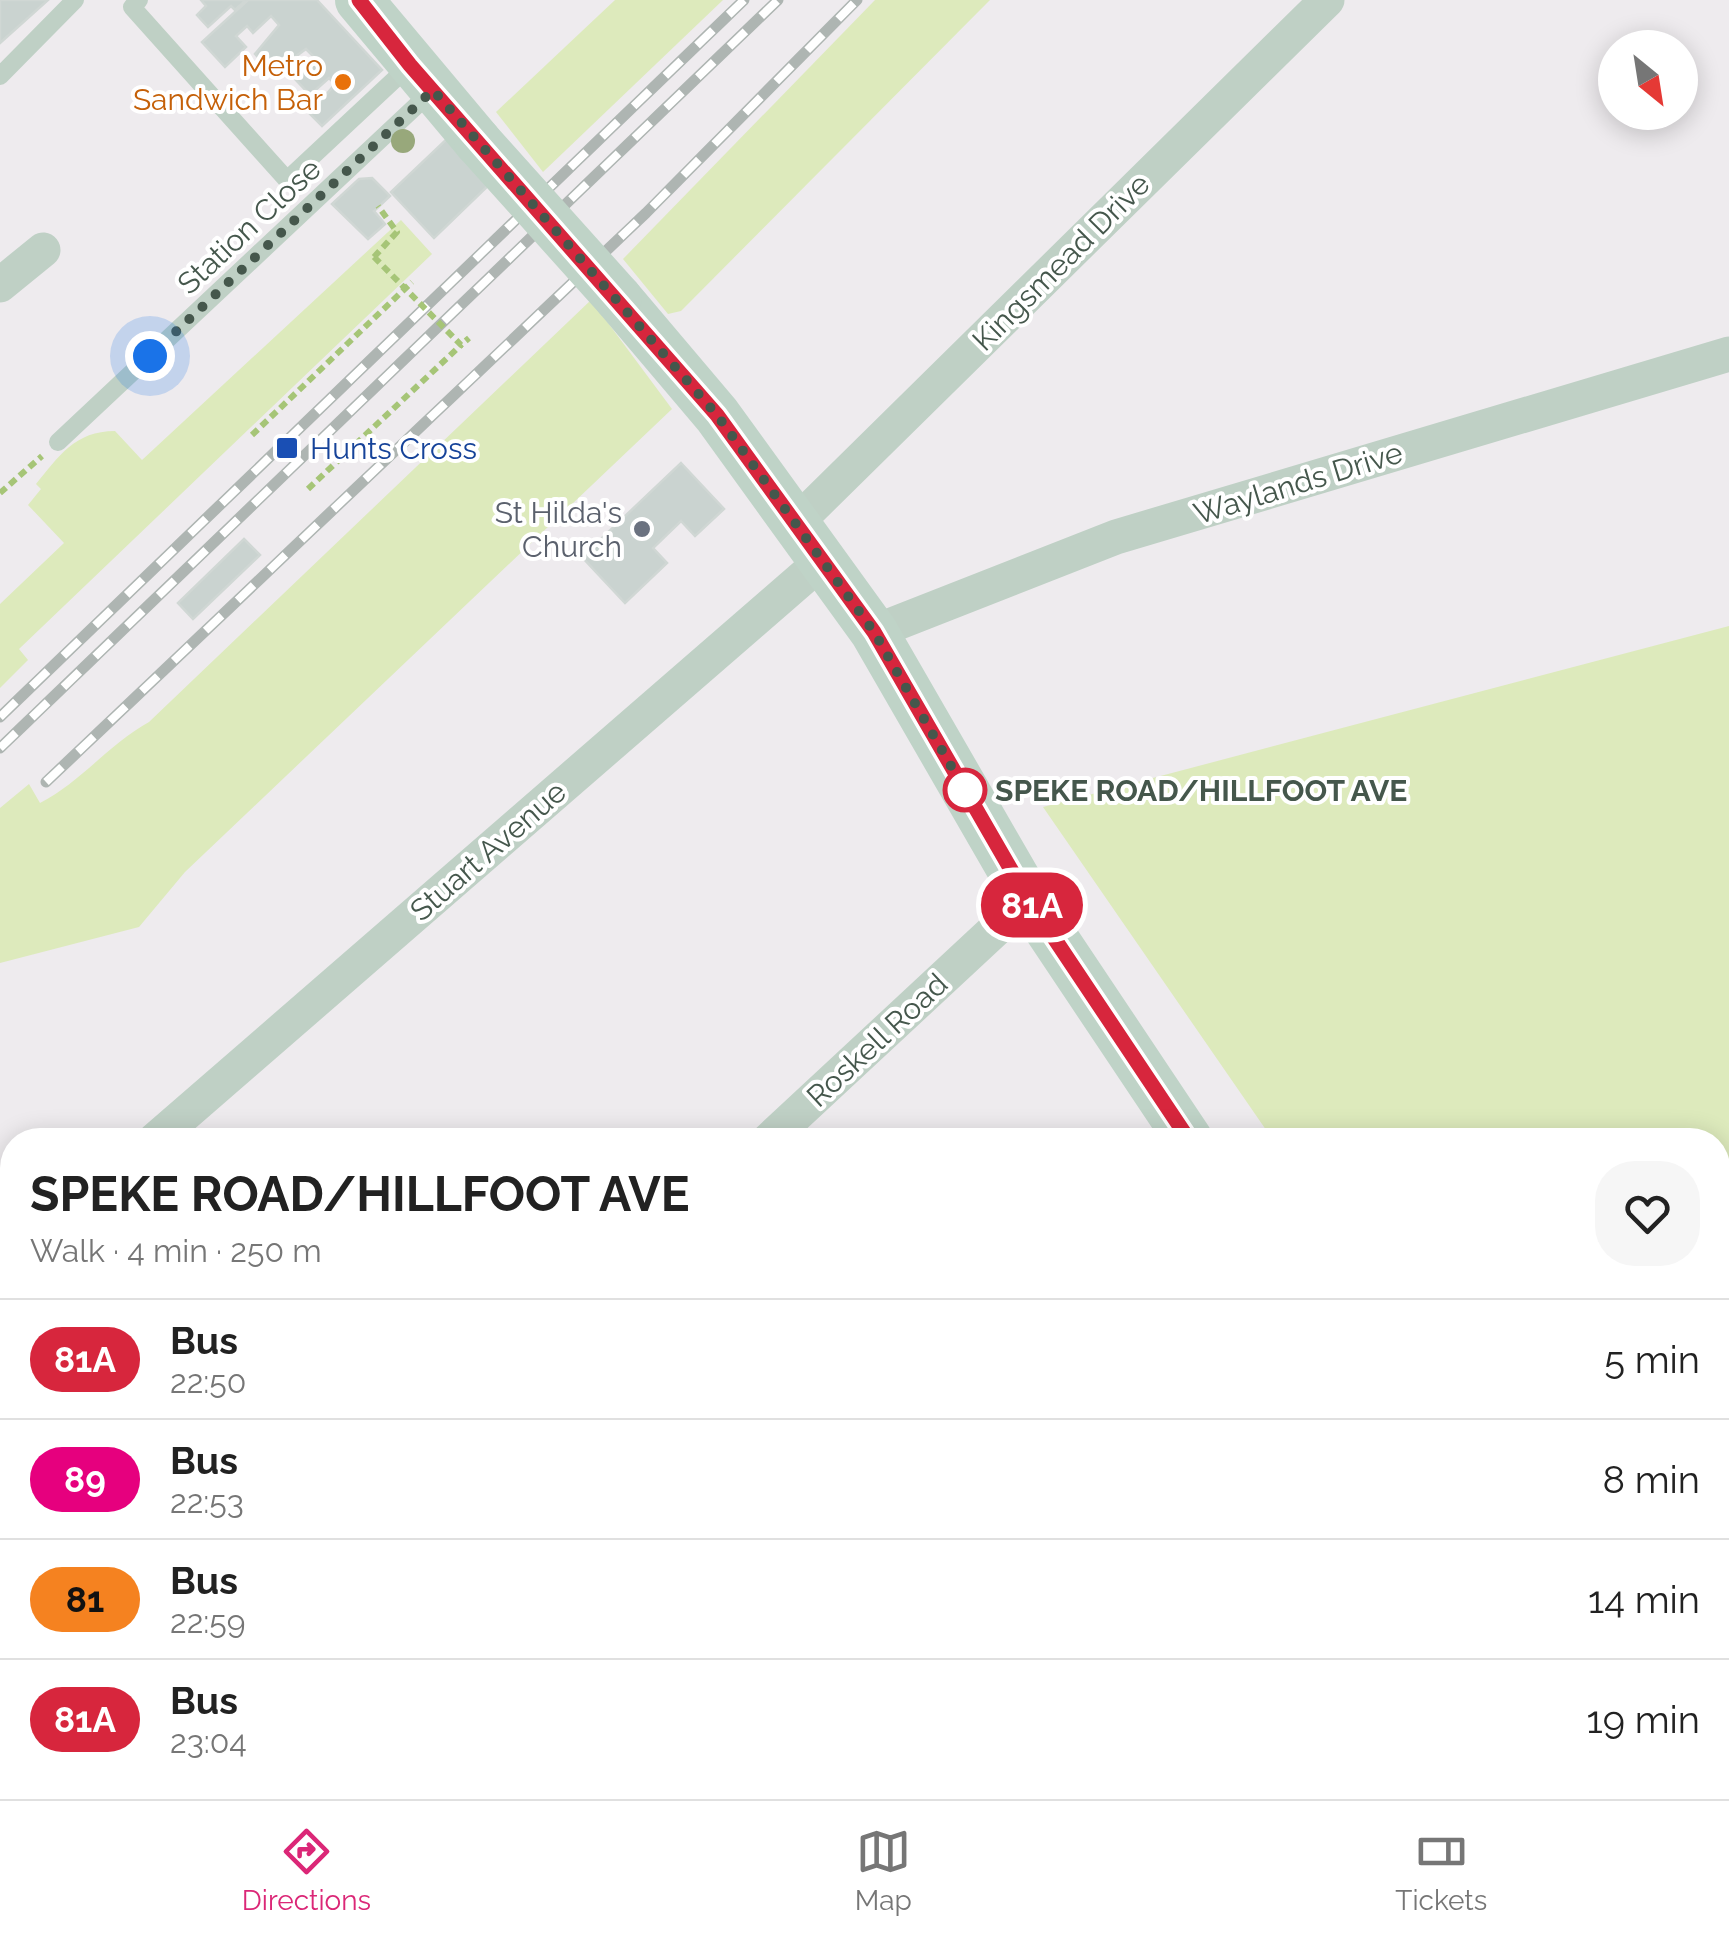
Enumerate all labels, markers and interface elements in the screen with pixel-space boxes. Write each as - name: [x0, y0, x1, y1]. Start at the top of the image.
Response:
- north arrow: [1598, 30, 1698, 130]
- map controls: [1598, 30, 1698, 130]
- place label: Metro Sandwich Bar: [133, 48, 323, 117]
- marker: Metro Sandwich Bar: [332, 71, 354, 93]
- street label: Station Close: [170, 151, 328, 301]
- street label: Kingsmead Drive: [965, 166, 1157, 358]
- your location: [125, 331, 175, 381]
- place label: Hunts Cross: [310, 431, 477, 466]
- marker: Hunts Cross: [274, 435, 300, 461]
- street label: Waylands Drive: [1189, 435, 1407, 531]
- place label: St Hilda's Church: [495, 495, 622, 564]
- marker: St Hilda's Church: [631, 518, 653, 540]
- marker: SPEKE ROAD/HILLFOOT AVE: [944, 769, 986, 811]
- place label: SPEKE ROAD/HILLFOOT AVE: [995, 773, 1407, 808]
- street label: Stuart Avenue: [403, 774, 573, 928]
- line badge: 81A: [974, 872, 1090, 938]
- text: 81A: [1001, 885, 1063, 926]
- street label: Roskell Road: [800, 966, 954, 1114]
- button: heart: [1595, 1161, 1700, 1266]
- text: SPEKE ROAD/HILLFOOT AVE: [30, 1166, 690, 1222]
- text: Walk · 4 min · 250 m: [30, 1232, 322, 1269]
- text: Bus: [170, 1318, 238, 1363]
- text: 5 min: [1604, 1337, 1700, 1382]
- text: 81A: [54, 1339, 116, 1380]
- text: 22:50: [170, 1363, 246, 1400]
- text: Bus: [170, 1438, 238, 1483]
- text: 8 min: [1602, 1457, 1700, 1502]
- text: 89: [64, 1459, 106, 1500]
- text: 22:53: [170, 1483, 244, 1520]
- text: Bus: [170, 1558, 238, 1603]
- text: 14 min: [1588, 1577, 1700, 1622]
- text: 81: [66, 1579, 104, 1620]
- text: 22:59: [170, 1603, 246, 1640]
- text: Bus: [170, 1678, 238, 1723]
- text: 19 min: [1586, 1697, 1700, 1742]
- text: 81A: [54, 1699, 116, 1740]
- text: 23:04: [170, 1723, 247, 1760]
- tab: Directions: [242, 1824, 371, 1917]
- tab: Map: [855, 1824, 912, 1917]
- tab: Tickets: [1395, 1824, 1487, 1917]

